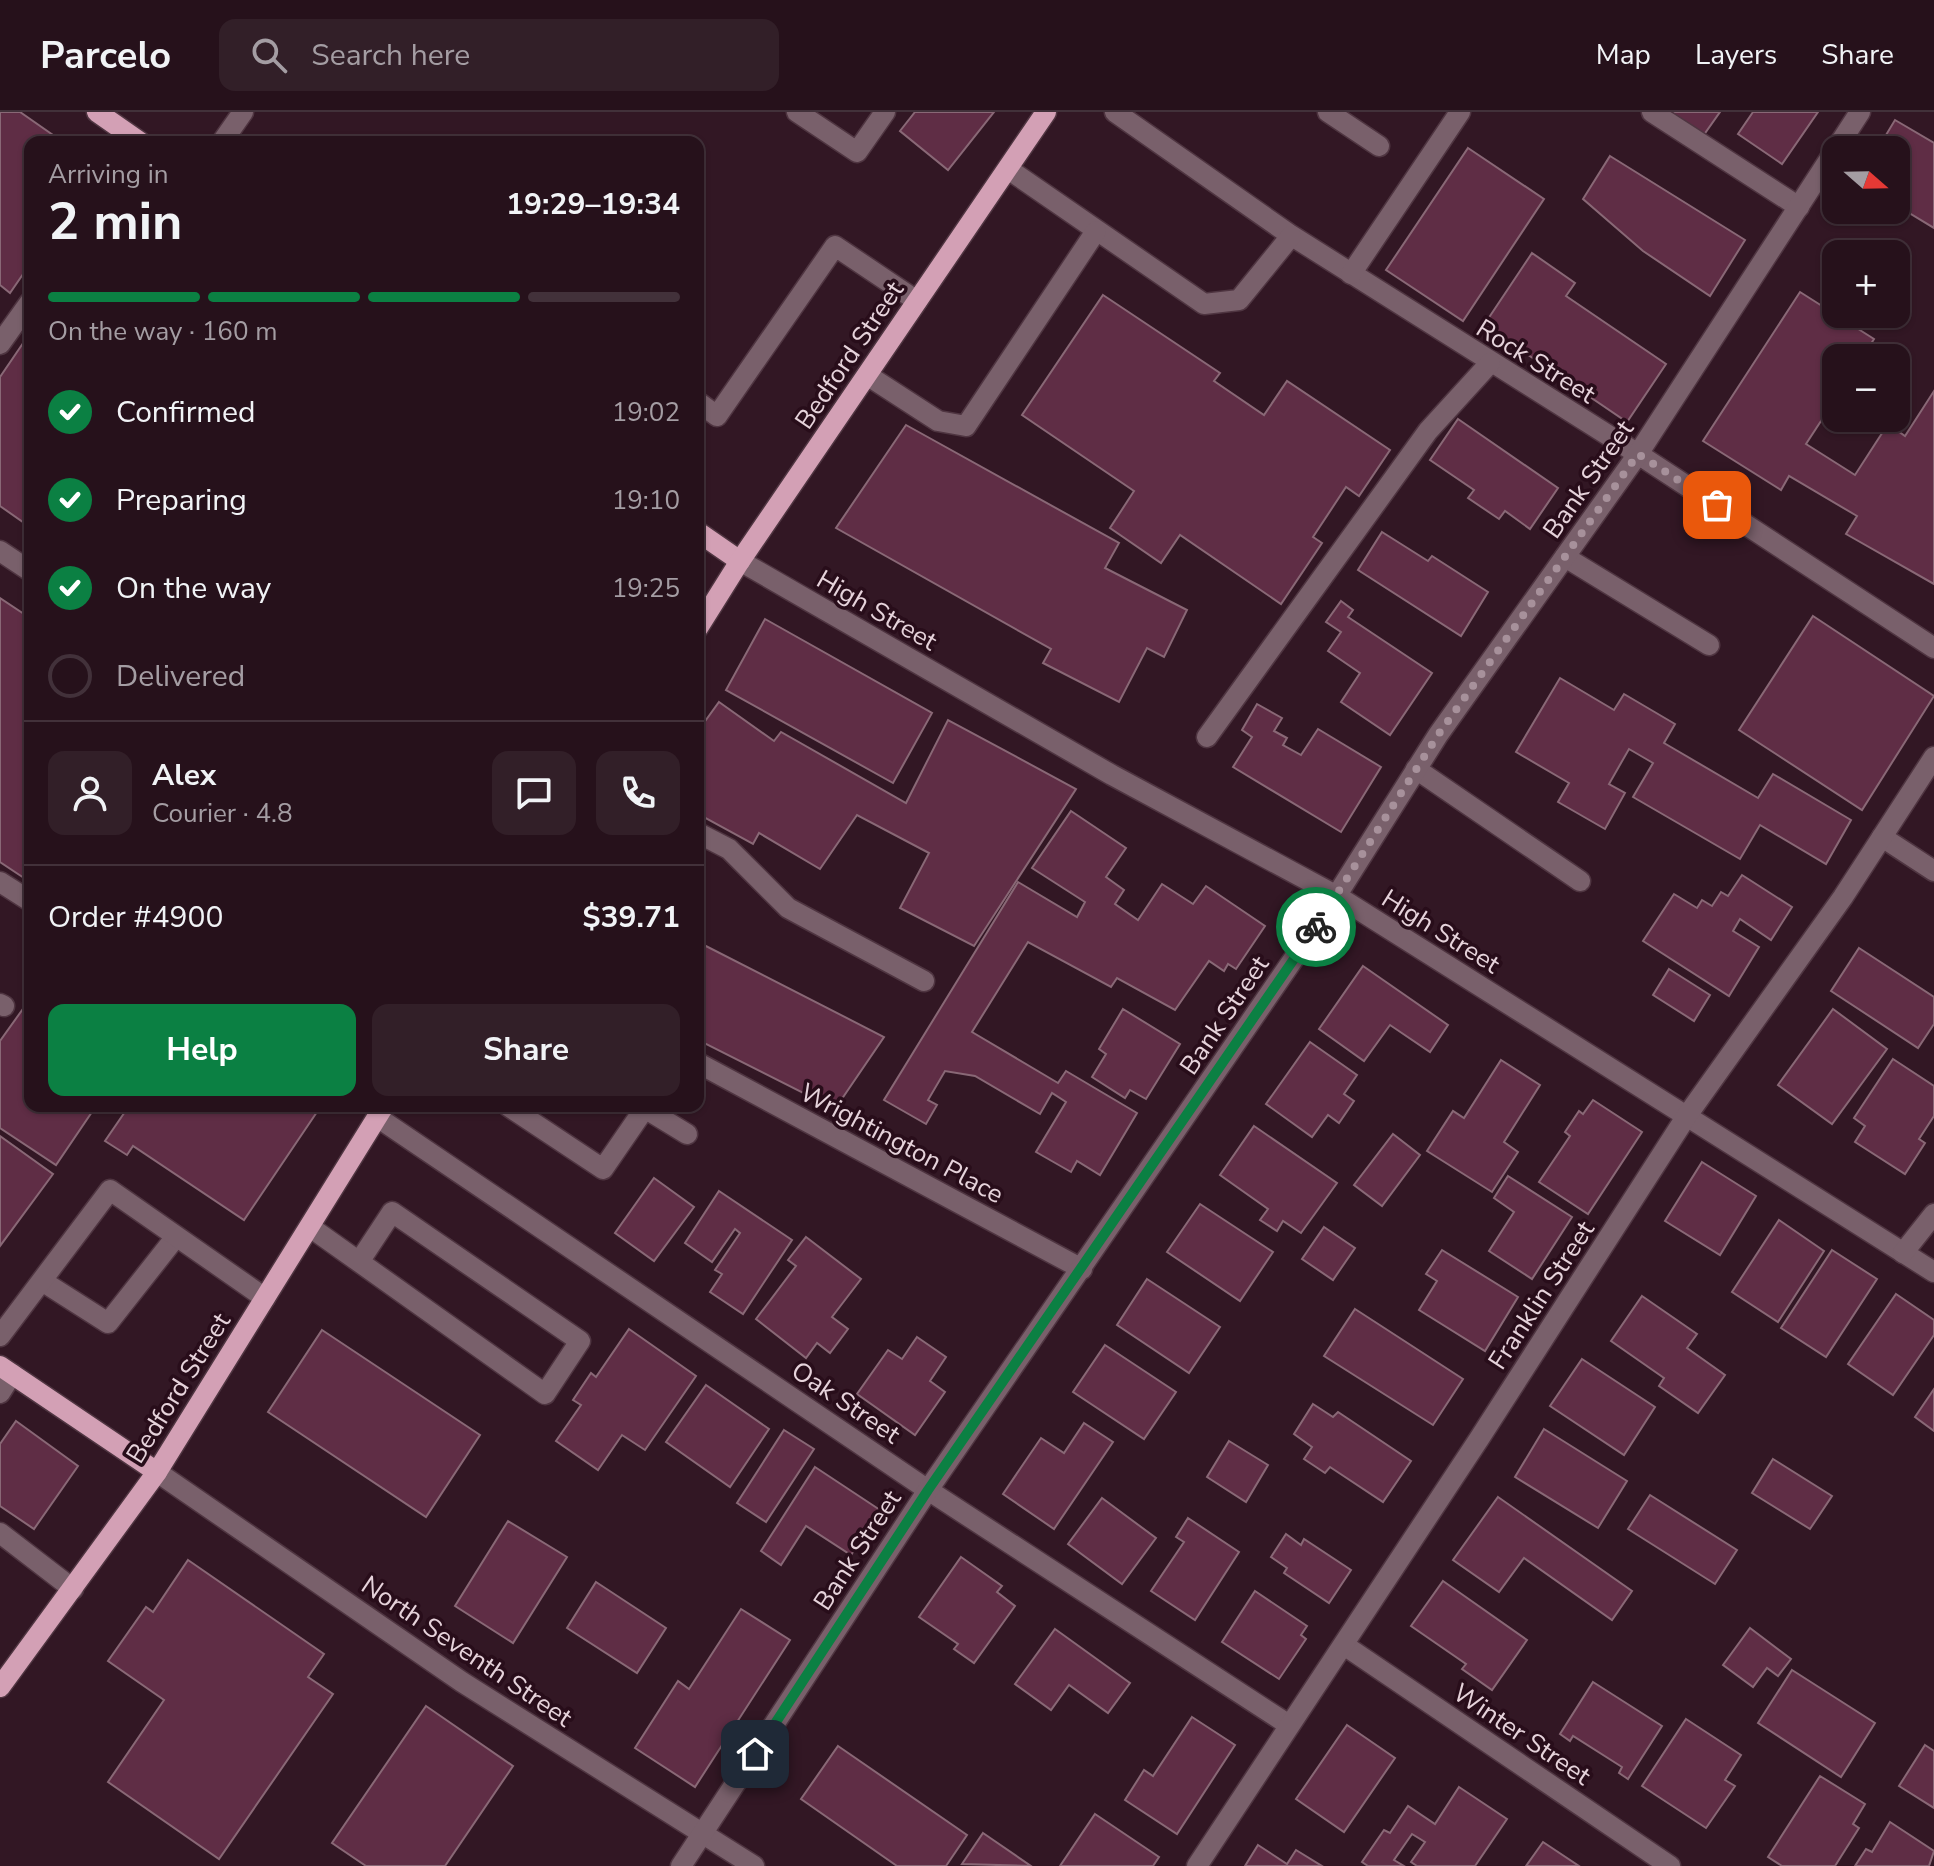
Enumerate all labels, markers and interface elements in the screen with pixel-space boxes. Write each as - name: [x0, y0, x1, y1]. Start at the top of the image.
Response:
- search box: [219, 19, 779, 91]
- text: Parcelo: [40, 30, 171, 81]
- icon: search: [247, 33, 291, 77]
- text: Search here: [311, 35, 470, 76]
- text: Map: [1596, 36, 1651, 74]
- text: Layers: [1695, 36, 1777, 74]
- text: Share: [1821, 36, 1894, 74]
- north arrow: [1822, 136, 1910, 224]
- map controls: [1822, 136, 1910, 432]
- text: Arriving in: [48, 157, 169, 192]
- text: 19:29–19:34: [506, 184, 680, 225]
- text: 2 min: [48, 186, 183, 257]
- button: +: [1822, 240, 1910, 328]
- street label: Bedford Street: [787, 274, 912, 436]
- street label: Rock Street: [1470, 311, 1603, 412]
- text: On the way · 160 m: [48, 314, 277, 349]
- button: −: [1822, 344, 1910, 432]
- icon: check: [48, 390, 92, 434]
- text: Confirmed: [116, 392, 256, 433]
- text: 19:02: [612, 395, 680, 430]
- street label: Bank Street: [1535, 413, 1642, 545]
- pin: [1683, 471, 1751, 539]
- icon: check: [48, 478, 92, 522]
- text: Preparing: [116, 480, 247, 521]
- text: 19:10: [612, 483, 680, 518]
- icon: bag: [1695, 483, 1739, 527]
- street label: High Street: [810, 562, 944, 659]
- icon: check: [48, 566, 92, 610]
- text: On the way: [116, 568, 271, 609]
- text: 19:25: [612, 571, 680, 606]
- text: Delivered: [116, 656, 245, 697]
- button: person: [48, 751, 132, 835]
- button: chat: [492, 751, 576, 835]
- button: phone: [596, 751, 680, 835]
- text: Alex: [152, 755, 216, 796]
- text: Courier · 4.8: [152, 796, 293, 831]
- street label: High Street: [1375, 881, 1507, 982]
- courier: [1276, 887, 1356, 967]
- text: Order #4900: [48, 897, 223, 938]
- text: $39.71: [583, 897, 680, 938]
- icon: bike: [1294, 905, 1338, 949]
- street label: Bank Street: [1172, 948, 1278, 1082]
- button: Help: [48, 1004, 356, 1096]
- button: Share: [372, 1004, 680, 1096]
- street label: Wrightington Place: [794, 1075, 1010, 1212]
- street label: Franklin Street: [1480, 1213, 1603, 1376]
- street label: Bedford Street: [118, 1306, 239, 1470]
- street label: Oak Street: [784, 1353, 908, 1452]
- street label: Bank Street: [806, 1483, 910, 1617]
- street label: North Seventh Street: [354, 1568, 580, 1736]
- street label: Winter Street: [1446, 1675, 1598, 1794]
- pin: [721, 1720, 789, 1788]
- icon: home: [733, 1732, 777, 1776]

